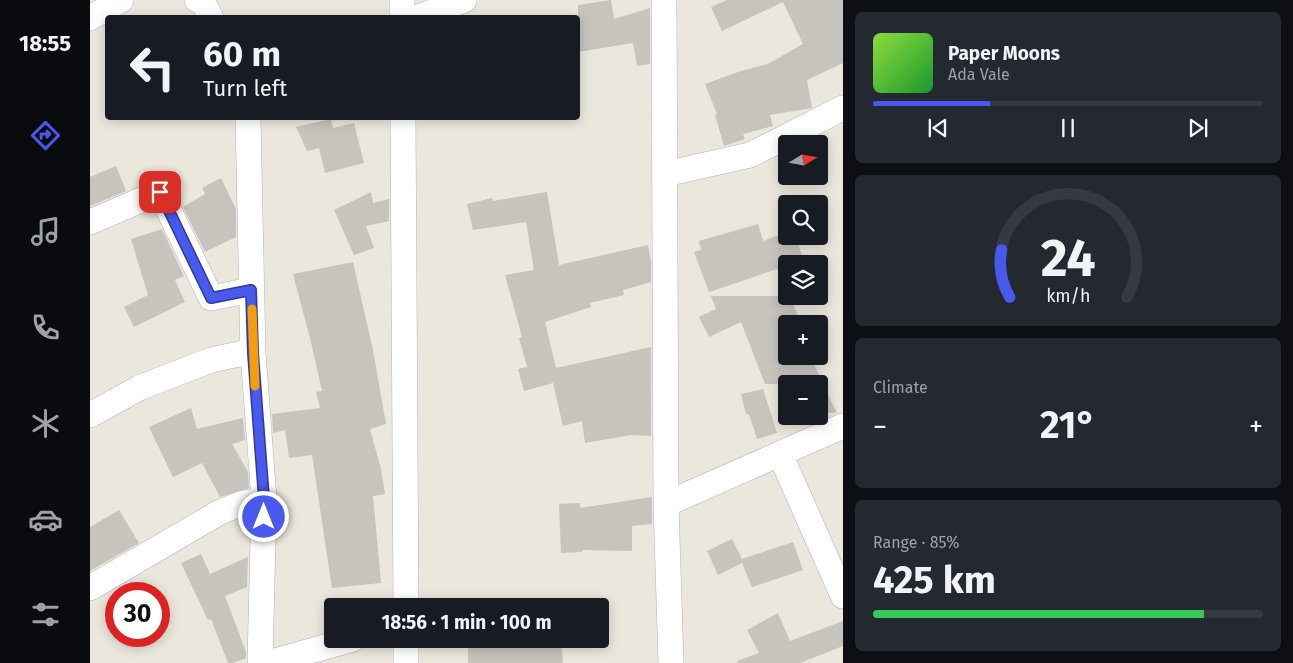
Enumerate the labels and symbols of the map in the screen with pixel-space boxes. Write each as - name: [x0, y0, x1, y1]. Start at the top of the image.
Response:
- north arrow: [778, 135, 828, 185]
- pin: [139, 171, 181, 213]
- position arrow: [237, 490, 289, 542]
- speed limit sign: 30: [105, 582, 170, 647]

